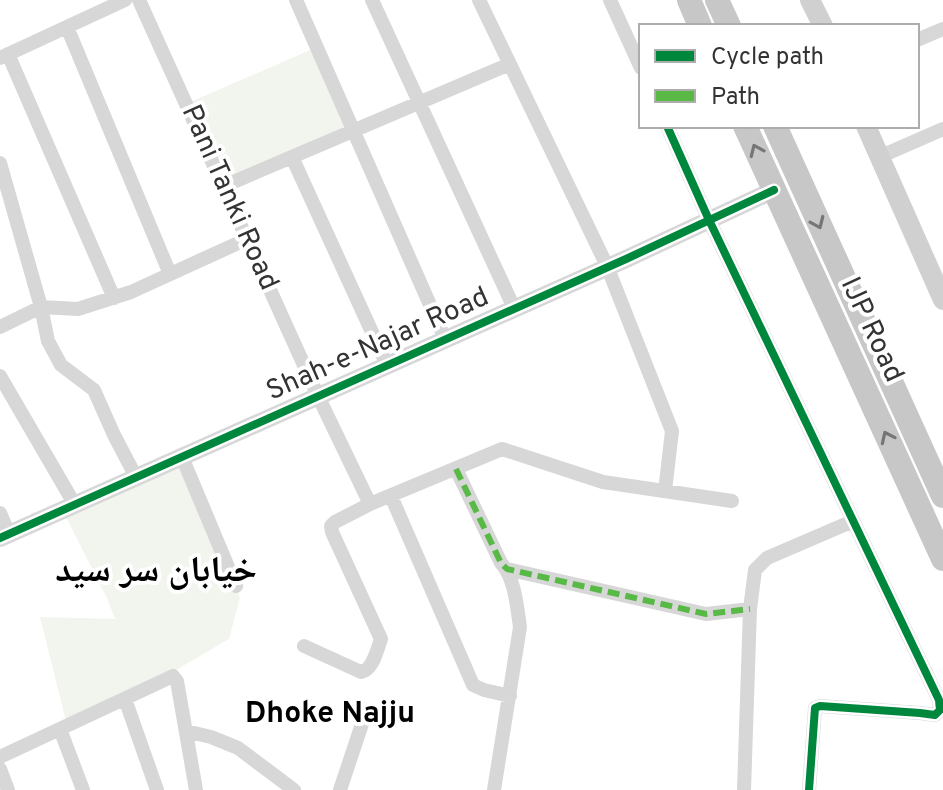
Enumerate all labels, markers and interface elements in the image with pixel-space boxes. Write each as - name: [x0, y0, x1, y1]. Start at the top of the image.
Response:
- legend: [639, 24, 919, 128]
- text: Cycle path: [711, 43, 824, 73]
- text: Path: [711, 83, 760, 113]
- street label: Pani Tanki Road: [172, 100, 286, 296]
- one-way arrow: [750, 144, 766, 158]
- one-way arrow: [809, 214, 825, 229]
- street label: IJP Road: [831, 272, 911, 388]
- street label: Shah-e-Najar Road: [261, 280, 495, 410]
- one-way arrow: [881, 431, 897, 446]
- district label: خیابان سر سید: [55, 549, 257, 595]
- district label: Dhoke Najju: [245, 696, 415, 733]

